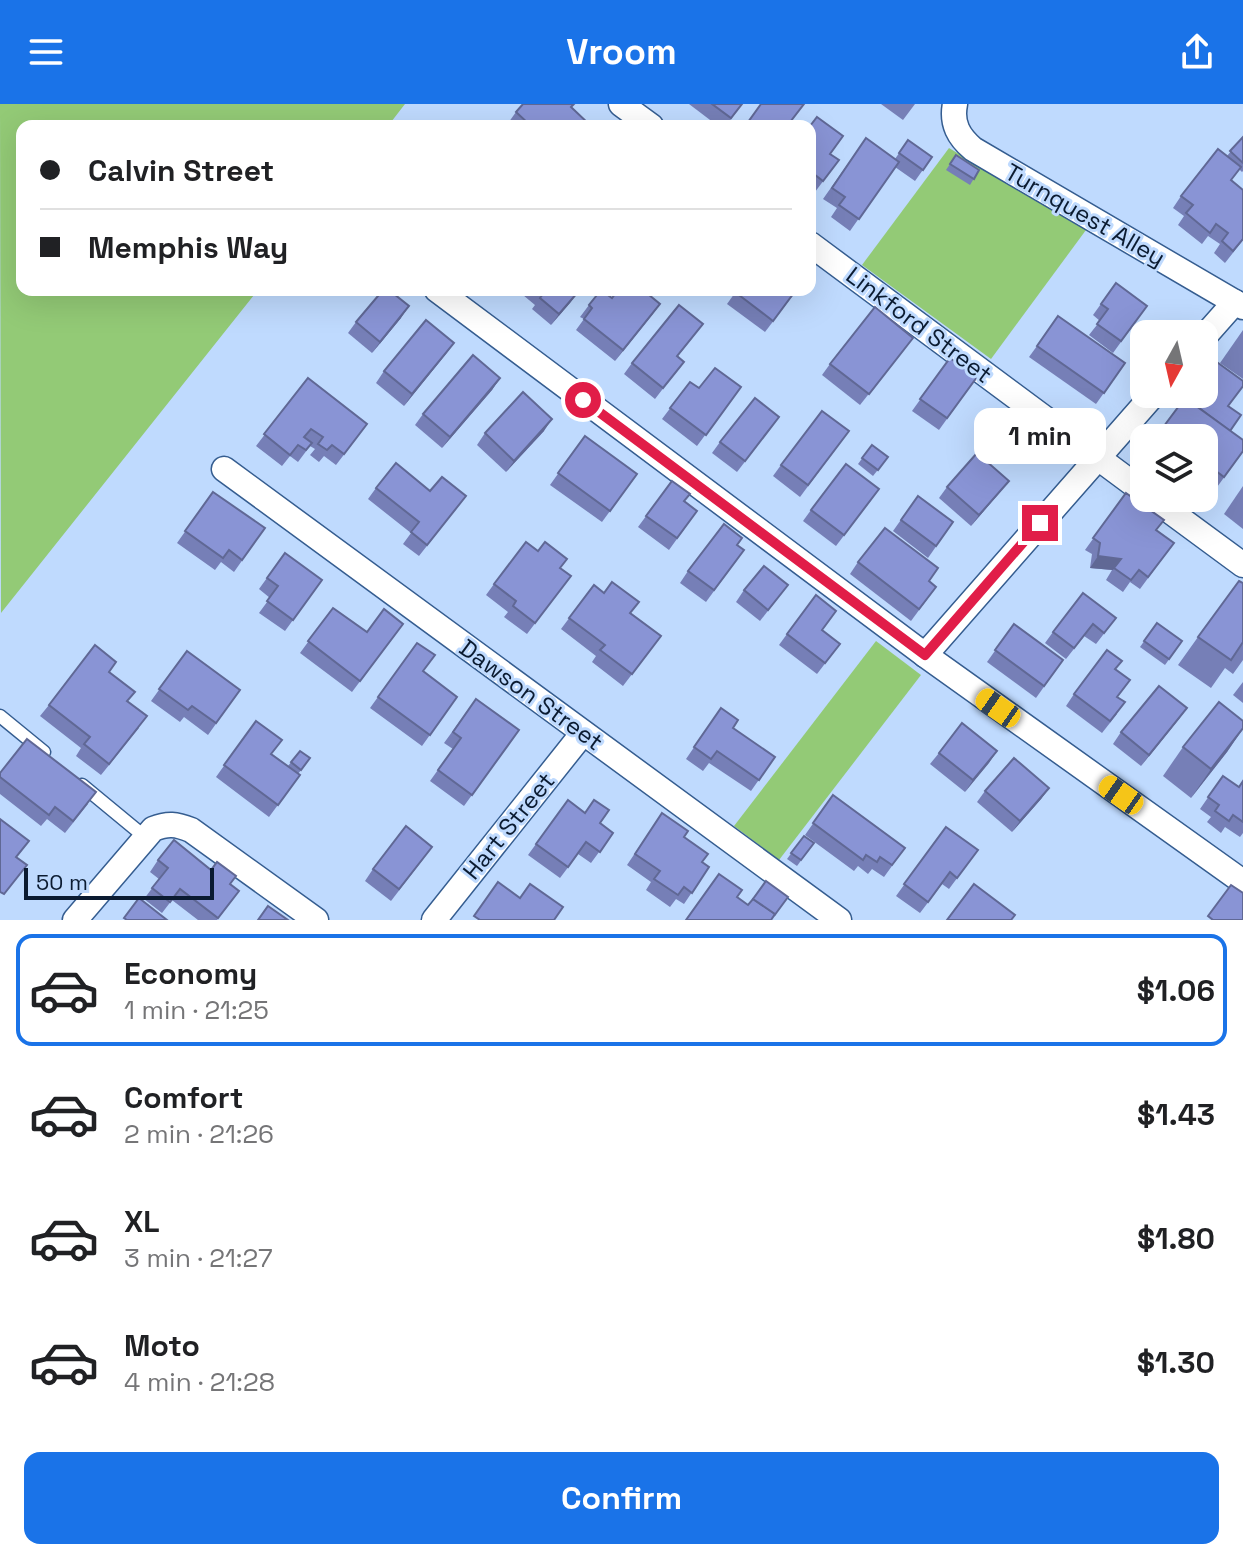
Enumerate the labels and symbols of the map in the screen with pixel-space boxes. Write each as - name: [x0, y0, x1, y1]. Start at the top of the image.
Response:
- street label: Turnquest Alley: [1000, 156, 1171, 273]
- street label: Linkford Street: [840, 260, 999, 390]
- north arrow: [1130, 320, 1218, 408]
- route start: [565, 382, 601, 418]
- callout: 1 min: [974, 407, 1106, 463]
- route end: [1022, 505, 1058, 541]
- street label: Dawson Street: [453, 632, 609, 757]
- car: [971, 684, 1025, 732]
- street label: Hart Street: [456, 766, 561, 886]
- car: [1094, 771, 1148, 819]
- scale bar: [24, 864, 214, 900]

